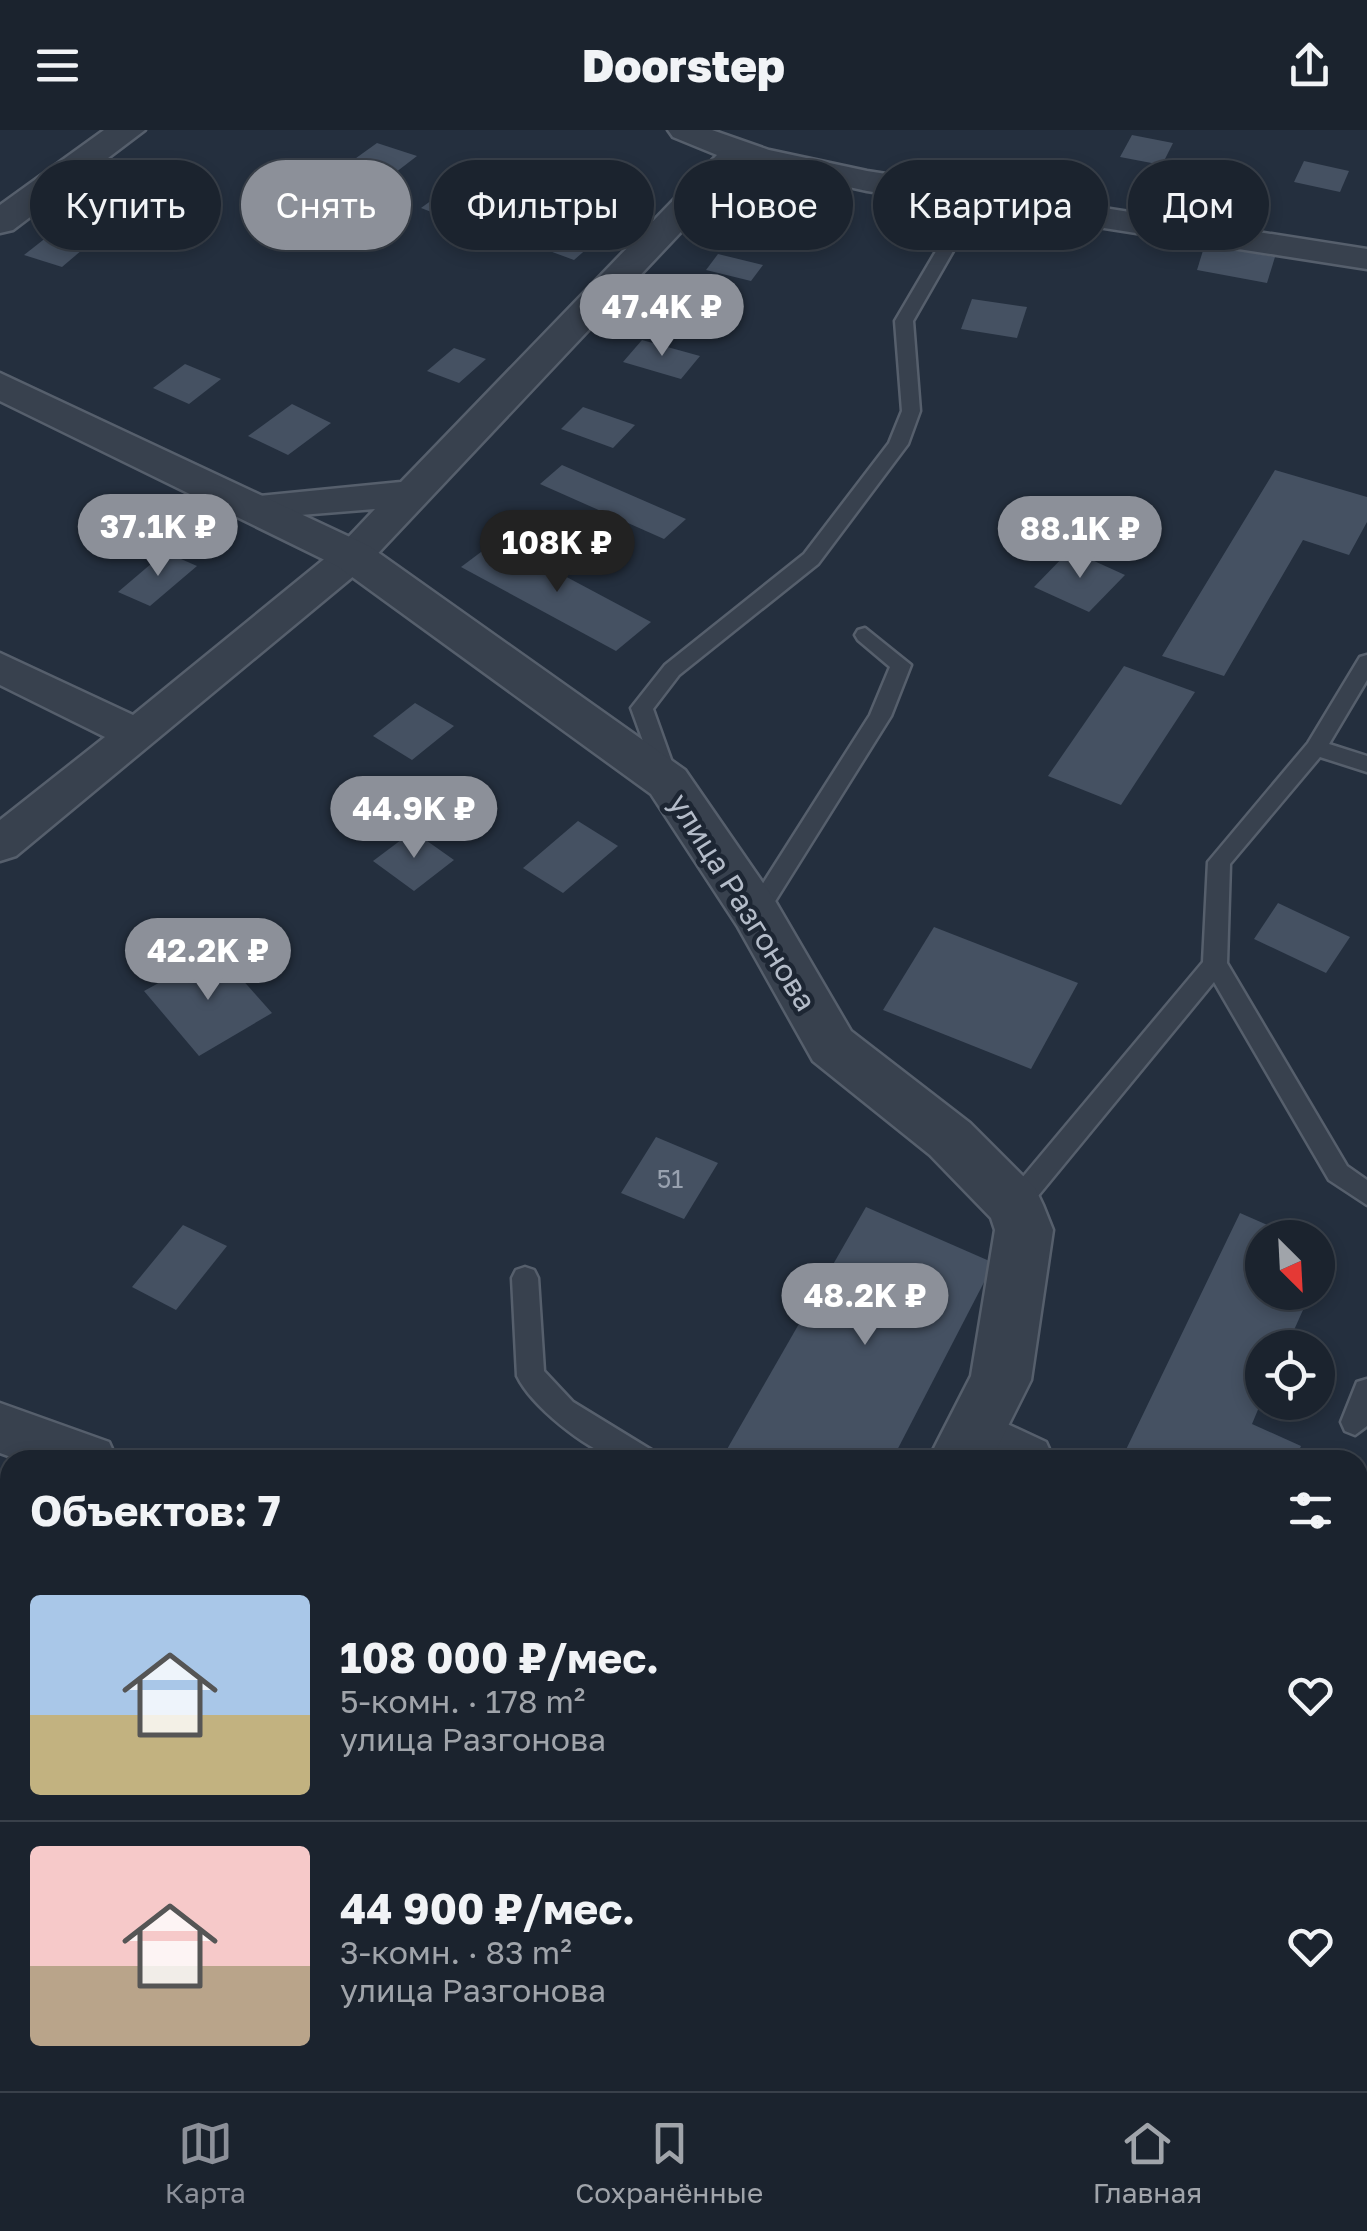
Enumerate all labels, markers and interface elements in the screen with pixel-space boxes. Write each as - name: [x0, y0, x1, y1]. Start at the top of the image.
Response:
- icon: menu: [30, 38, 85, 93]
- text: Doorstep: [582, 38, 785, 92]
- icon: share: [1282, 38, 1337, 93]
- chip: Купить: [30, 160, 221, 250]
- chip: Снять: [241, 160, 411, 250]
- chip: Фильтры: [431, 160, 654, 250]
- chip: Новое: [674, 160, 853, 250]
- chip: Квартира: [873, 160, 1108, 250]
- chip: Дом: [1128, 160, 1269, 250]
- pin: 47.4K ₽: [570, 274, 754, 359]
- text: 47.4K ₽: [602, 287, 722, 325]
- pin: 37.1K ₽: [66, 494, 250, 579]
- pin: 88.1K ₽: [988, 496, 1172, 581]
- text: 37.1K ₽: [100, 507, 216, 545]
- text: 88.1K ₽: [1020, 509, 1140, 547]
- pin: 108K ₽: [476, 510, 638, 595]
- text: 108K ₽: [502, 523, 612, 561]
- pin: 44.9K ₽: [322, 776, 506, 861]
- street label: улица Разгонова: [662, 787, 824, 1017]
- text: 44.9K ₽: [352, 789, 476, 827]
- pin: 42.2K ₽: [116, 918, 300, 1003]
- text: 42.2K ₽: [147, 931, 269, 969]
- house number: 51: [657, 1163, 683, 1194]
- north arrow: [1245, 1220, 1335, 1310]
- map controls: [1245, 1220, 1335, 1420]
- pin: 48.2K ₽: [773, 1263, 957, 1348]
- text: 48.2K ₽: [803, 1276, 927, 1314]
- button: locate: [1245, 1330, 1335, 1420]
- icon: filters: [1283, 1483, 1338, 1538]
- text: Объектов: 7: [30, 1485, 281, 1535]
- text: 108 000 ₽/мес.: [340, 1632, 659, 1682]
- icon: home: [110, 1635, 230, 1755]
- icon: heart: [1283, 1668, 1338, 1723]
- text: 5-комн. · 178 m²: [340, 1682, 585, 1720]
- text: улица Разгонова: [340, 1720, 606, 1758]
- text: 44 900 ₽/мес.: [340, 1883, 635, 1933]
- icon: home: [110, 1886, 230, 2006]
- icon: heart: [1283, 1919, 1338, 1974]
- text: 3-комн. · 83 m²: [340, 1933, 572, 1971]
- text: улица Разгонова: [340, 1971, 606, 2009]
- tab: Карта: [165, 2116, 246, 2209]
- tab: Сохранённые: [575, 2116, 763, 2209]
- tab: Главная: [1093, 2116, 1202, 2209]

